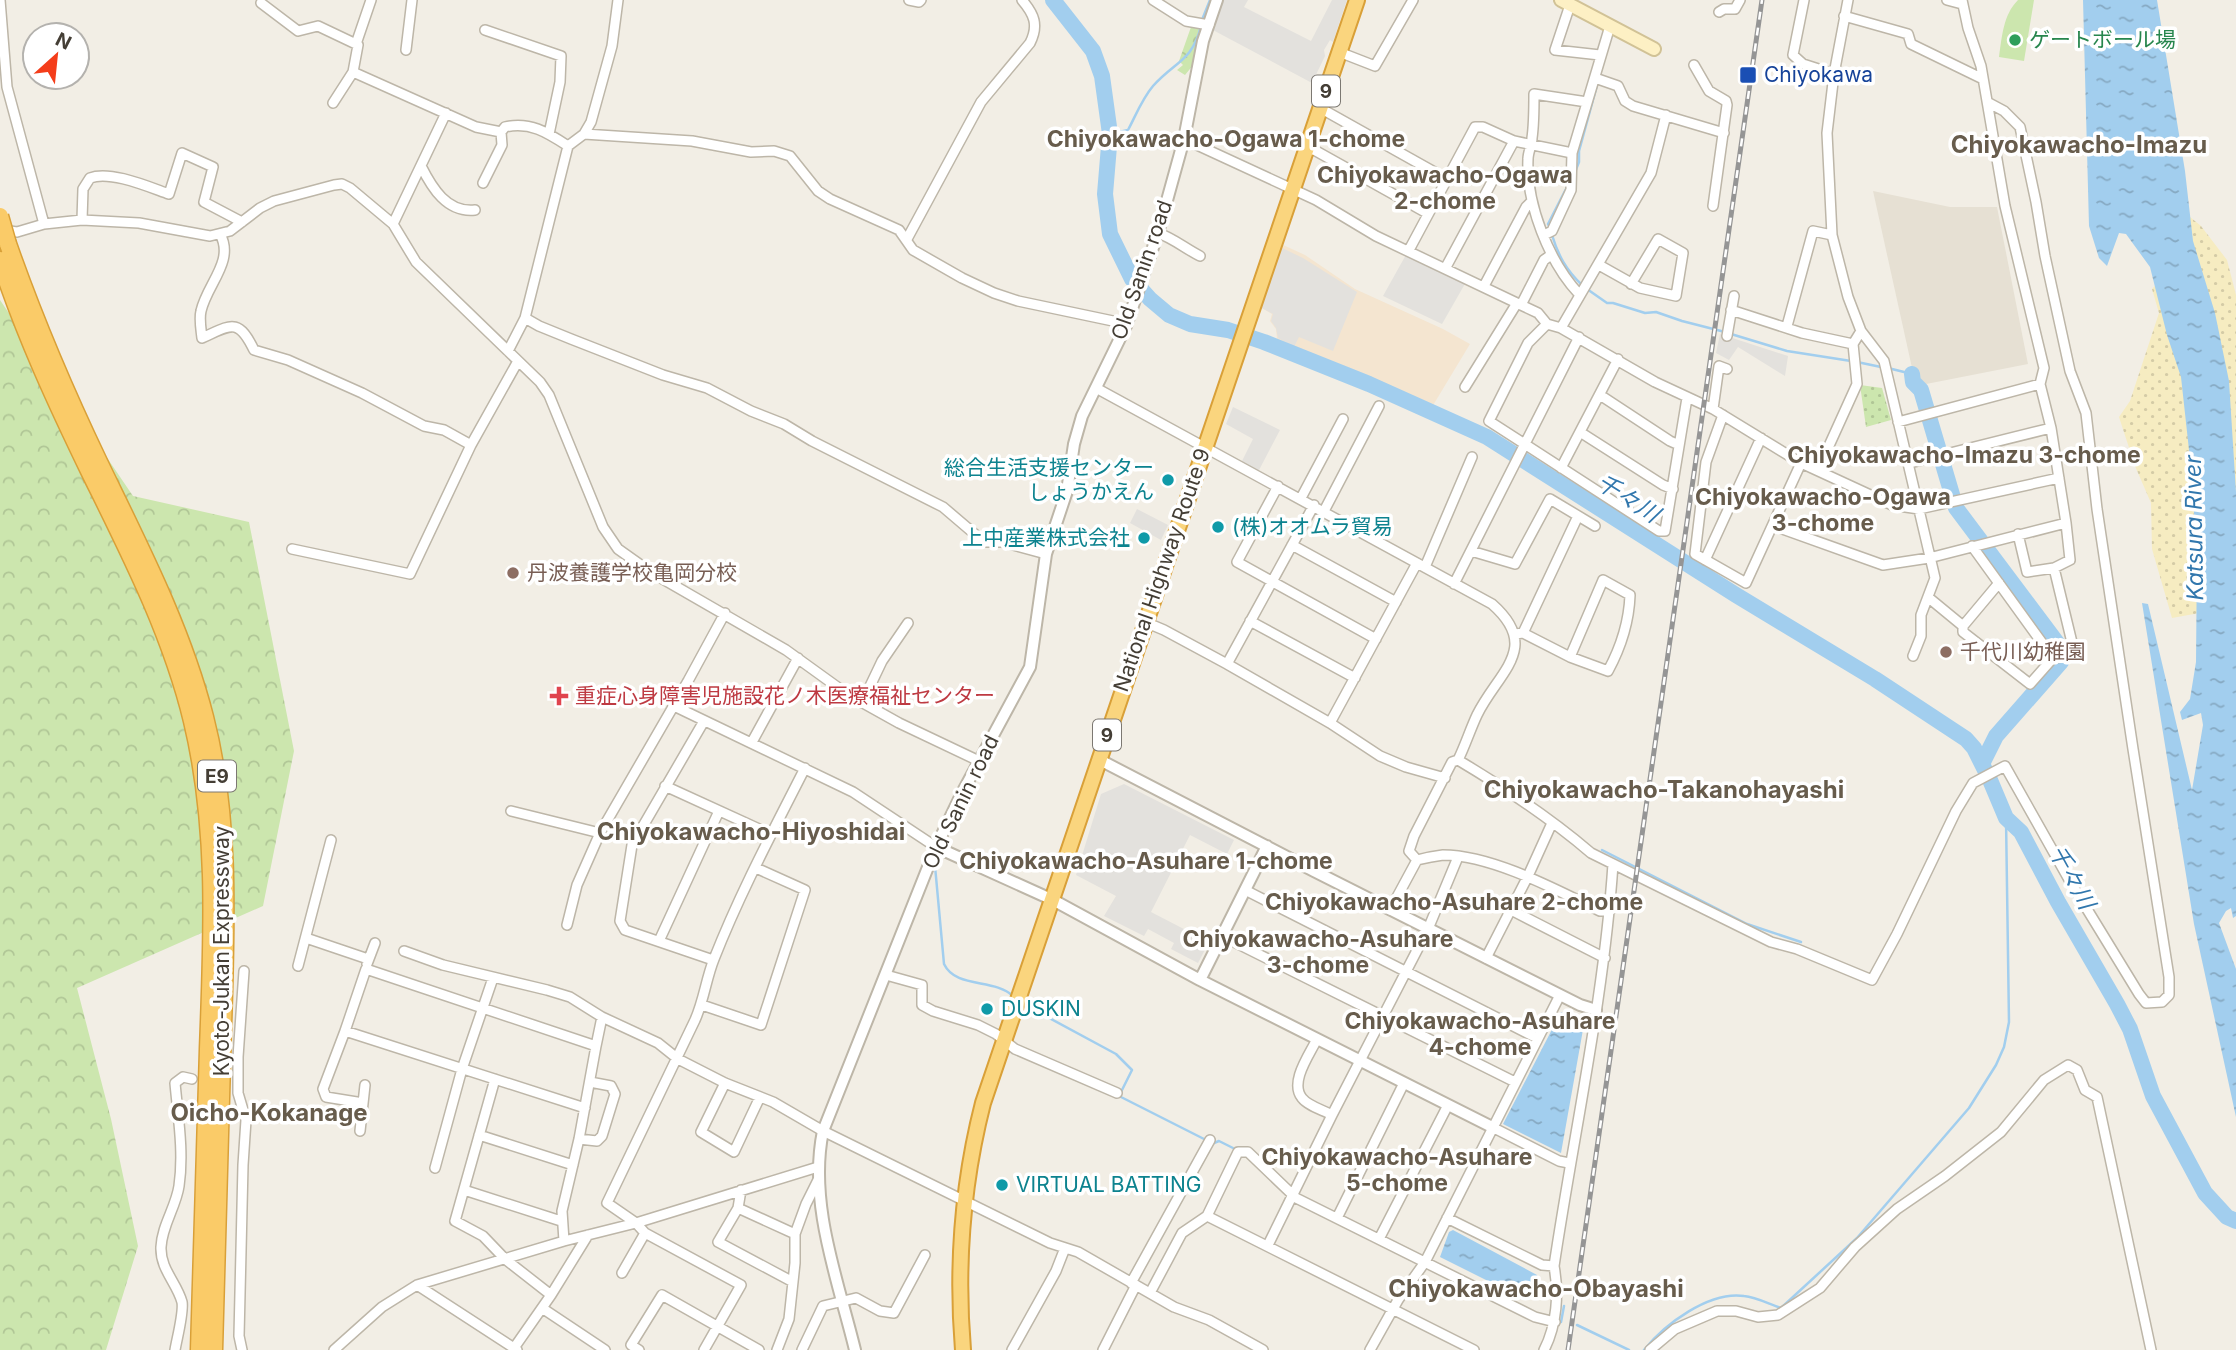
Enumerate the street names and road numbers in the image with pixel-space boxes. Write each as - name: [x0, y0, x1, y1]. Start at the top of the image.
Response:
- road number: 9: [1312, 76, 1340, 106]
- street label: Old Sanin road: [1106, 197, 1177, 343]
- street label: National Highway Route 9: [1108, 445, 1215, 695]
- road number: 9: [1093, 720, 1121, 750]
- street label: Old Sanin road: [917, 731, 1004, 873]
- road number: E9: [198, 761, 236, 792]
- street label: Kyoto-Jukan Expressway: [209, 825, 234, 1076]

